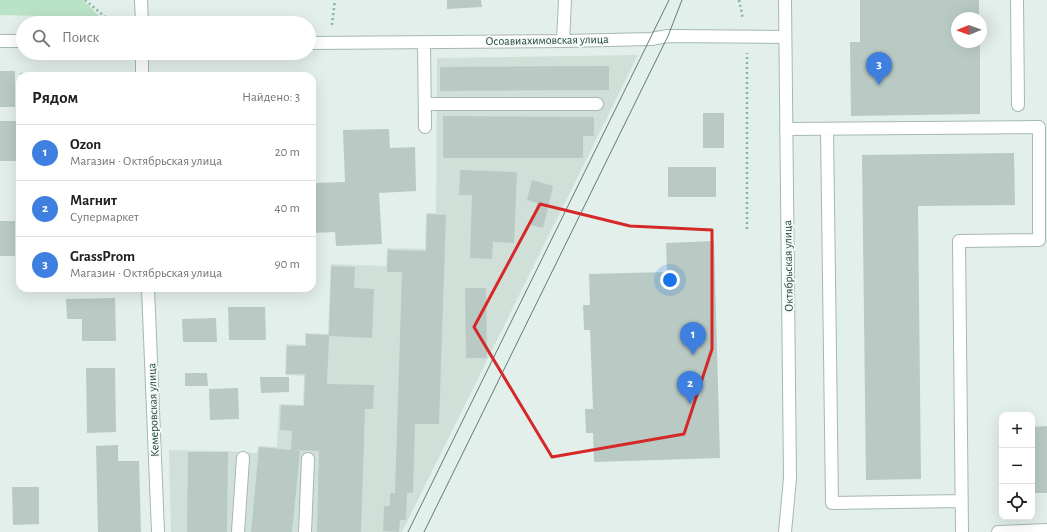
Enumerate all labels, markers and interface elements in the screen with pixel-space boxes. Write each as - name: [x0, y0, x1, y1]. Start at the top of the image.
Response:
- north arrow: [951, 12, 987, 48]
- search box: [16, 16, 316, 60]
- icon: search: [30, 27, 52, 49]
- text: Поиск: [62, 30, 100, 45]
- street label: Осоавиахимовская улица: [485, 33, 609, 48]
- pin: 3: [866, 52, 892, 85]
- text: Рядом: [32, 89, 78, 106]
- text: Найдено: 3: [242, 91, 300, 104]
- text: Ozon: [70, 137, 101, 152]
- text: 1: [43, 146, 47, 159]
- text: 20 m: [275, 146, 300, 159]
- text: Магазин · Октябрьская улица: [70, 155, 222, 168]
- text: Магнит: [70, 193, 117, 208]
- text: 2: [42, 202, 48, 215]
- text: 40 m: [274, 202, 300, 215]
- text: Супермаркет: [70, 211, 139, 224]
- street label: Октябрьская улица: [781, 219, 796, 312]
- text: GrassProm: [70, 249, 135, 264]
- text: 3: [42, 258, 48, 271]
- text: 90 m: [274, 258, 300, 271]
- text: Магазин · Октябрьская улица: [70, 267, 222, 280]
- your location: [660, 270, 680, 290]
- pin: 1: [680, 322, 706, 355]
- street label: Кемеровская улица: [145, 362, 162, 457]
- pin: 2: [677, 371, 703, 404]
- map controls: [999, 412, 1035, 520]
- button: +: [999, 412, 1035, 448]
- button: −: [999, 448, 1035, 484]
- button: locate: [999, 484, 1035, 520]

